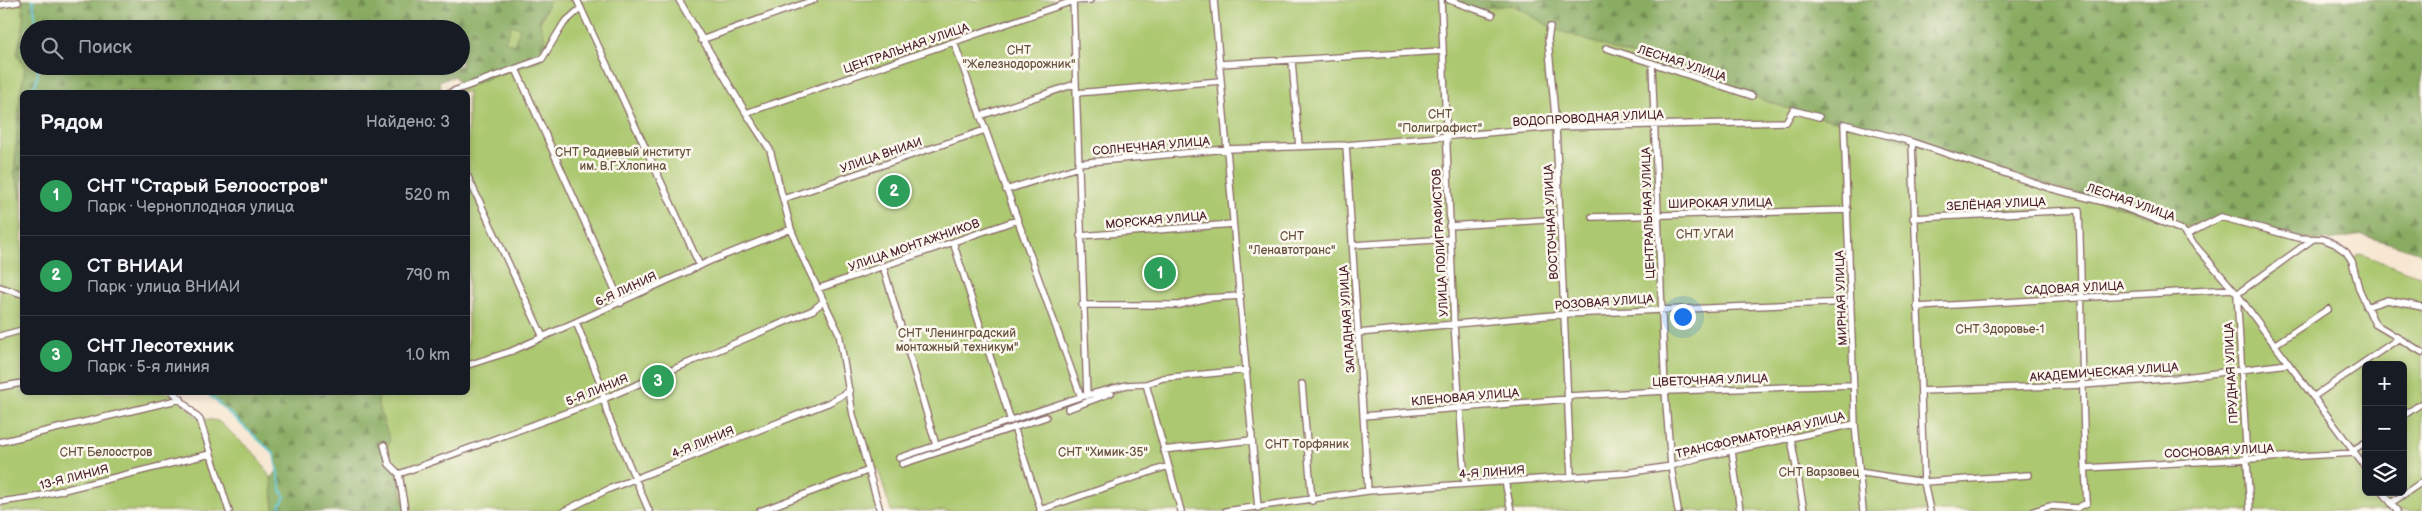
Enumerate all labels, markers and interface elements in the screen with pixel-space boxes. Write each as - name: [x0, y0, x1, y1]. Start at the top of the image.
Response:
- search box: [20, 20, 470, 75]
- street label: ЦЕНТРАЛЬНАЯ УЛИЦА: [841, 20, 972, 77]
- icon: search: [38, 34, 66, 62]
- text: Поиск: [78, 36, 132, 59]
- street label: ЛЕСНАЯ УЛИЦА: [1635, 42, 1729, 85]
- park label: СНТ "Железнодорожник": [963, 43, 1075, 72]
- park label: СНТ "Полиграфист": [1398, 107, 1482, 136]
- street label: ВОДОПРОВОДНАЯ УЛИЦА: [1512, 107, 1665, 130]
- text: Рядом: [40, 110, 103, 135]
- text: Найдено: 3: [366, 113, 450, 132]
- street label: УЛИЦА ВНИАИ: [838, 134, 924, 176]
- street label: СОЛНЕЧНАЯ УЛИЦА: [1092, 134, 1211, 159]
- park label: СНТ Радиевый институт им. В.Г.Хлопина: [555, 145, 691, 174]
- street label: ЦЕНТРАЛЬНАЯ УЛИЦА: [1639, 146, 1658, 279]
- street label: ВОСТОЧНАЯ УЛИЦА: [1541, 163, 1562, 280]
- street label: УЛИЦА ПОЛИГРАФИСТОВ: [1429, 168, 1452, 317]
- pin: 2: [878, 172, 910, 210]
- text: СНТ "Старый Белоостров": [87, 175, 328, 198]
- street label: ЛЕСНАЯ УЛИЦА: [2084, 180, 2178, 225]
- text: 1: [53, 186, 59, 205]
- text: 520 m: [404, 186, 450, 205]
- street label: ЗЕЛЁНАЯ УЛИЦА: [1946, 193, 2047, 215]
- street label: ШИРОКАЯ УЛИЦА: [1668, 195, 1773, 212]
- text: Парк · Черноплодная улица: [87, 198, 294, 217]
- street label: МОРСКАЯ УЛИЦА: [1105, 209, 1208, 232]
- street label: УЛИЦА МОНТАЖНИКОВ: [847, 216, 982, 275]
- park label: СНТ УГАИ: [1676, 227, 1734, 242]
- park label: СНТ "Ленавтотранс": [1249, 229, 1335, 258]
- street label: МИРНАЯ УЛИЦА: [1832, 249, 1851, 346]
- pin: 1: [1144, 254, 1176, 292]
- text: СТ ВНИАИ: [87, 255, 184, 278]
- street label: ЗАПАДНАЯ УЛИЦА: [1336, 264, 1359, 373]
- text: 2: [51, 266, 61, 285]
- text: 790 m: [406, 266, 450, 285]
- street label: 6-Я ЛИНИЯ: [593, 269, 659, 310]
- text: Парк · улица ВНИАИ: [87, 278, 240, 297]
- street label: САДОВАЯ УЛИЦА: [2024, 278, 2125, 299]
- street label: РОЗОВАЯ УЛИЦА: [1554, 292, 1655, 313]
- your location: [1670, 304, 1696, 330]
- street label: ПРУДНАЯ УЛИЦА: [2221, 321, 2242, 424]
- park label: СНТ Здоровье-1: [1956, 322, 2044, 337]
- park label: СНТ "Ленинградский монтажный техникум": [896, 326, 1018, 355]
- text: СНТ Лесотехник: [87, 335, 234, 358]
- text: 3: [51, 346, 61, 365]
- text: 1.0 km: [406, 346, 450, 365]
- text: Парк · 5-я линия: [87, 358, 210, 377]
- street label: АКАДЕМИЧЕСКАЯ УЛИЦА: [2028, 360, 2180, 385]
- map controls: [2362, 361, 2407, 496]
- button: +: [2362, 361, 2407, 406]
- pin: 3: [642, 362, 674, 400]
- street label: 5-Я ЛИНИЯ: [564, 371, 630, 410]
- street label: ЦВЕТОЧНАЯ УЛИЦА: [1652, 371, 1769, 390]
- street label: КЛЕНОВАЯ УЛИЦА: [1411, 385, 1520, 410]
- button: −: [2362, 406, 2407, 451]
- street label: ТРАНСФОРМАТОРНАЯ УЛИЦА: [1674, 409, 1847, 462]
- street label: 4-Я ЛИНИЯ: [670, 423, 737, 462]
- park label: СНТ Торфяник: [1265, 437, 1350, 452]
- street label: СОСНОВАЯ УЛИЦА: [2164, 441, 2275, 462]
- park label: СНТ Белоостров: [60, 445, 153, 460]
- park label: СНТ "Химик-35": [1058, 445, 1148, 460]
- button: layers: [2362, 451, 2407, 496]
- street label: 13-Я ЛИНИЯ: [38, 462, 110, 493]
- street label: 4-Я ЛИНИЯ: [1459, 463, 1526, 482]
- park label: СНТ Варзовец: [1779, 465, 1859, 480]

